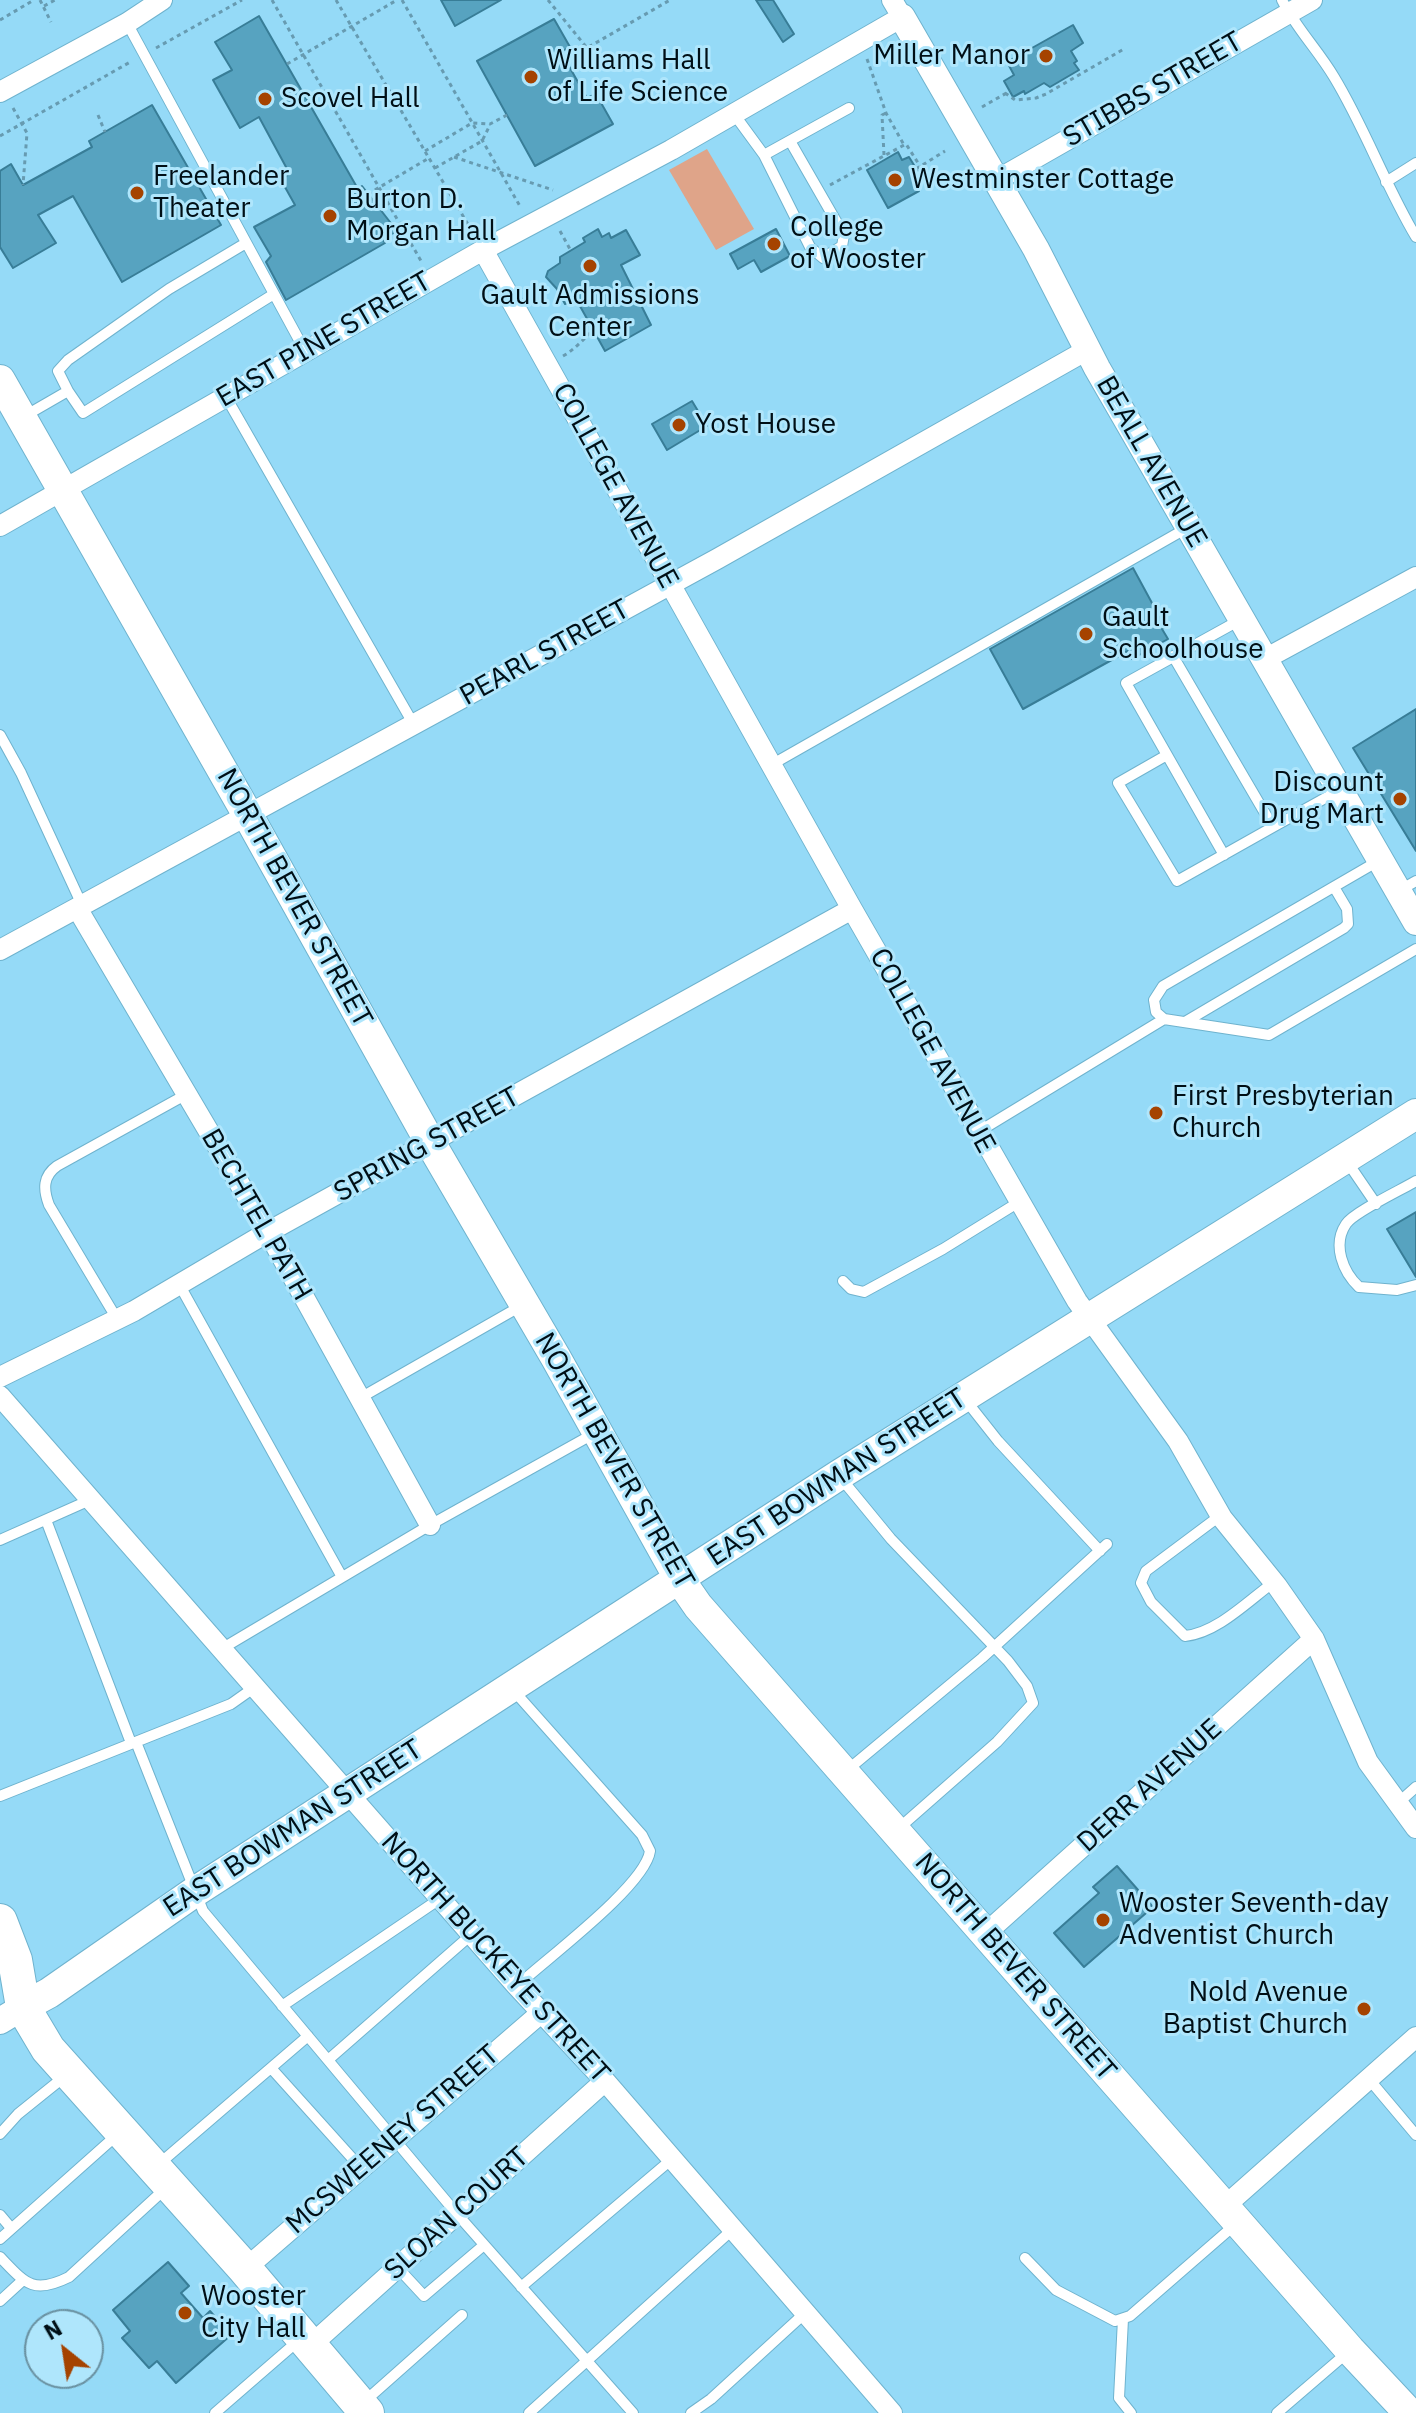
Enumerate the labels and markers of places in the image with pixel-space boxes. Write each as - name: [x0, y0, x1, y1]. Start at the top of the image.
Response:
- place label: Miller Manor: [873, 39, 1030, 73]
- place label: Williams Hall of Life Science: [547, 44, 728, 110]
- marker: Miller Manor: [1037, 47, 1055, 65]
- marker: Williams Hall of Life Science: [522, 68, 540, 86]
- place label: Scovel Hall: [281, 82, 420, 116]
- marker: Scovel Hall: [256, 90, 274, 108]
- place label: Freelander Theater: [153, 160, 289, 226]
- place label: Westminster Cottage: [911, 163, 1174, 197]
- marker: Westminster Cottage: [886, 171, 904, 189]
- place label: Burton D. Morgan Hall: [346, 183, 496, 249]
- marker: Freelander Theater: [128, 184, 146, 202]
- marker: Burton D. Morgan Hall: [321, 207, 339, 225]
- place label: College of Wooster: [790, 211, 926, 277]
- marker: College of Wooster: [765, 235, 783, 253]
- marker: Gault Admissions Center: [581, 257, 599, 275]
- place label: Gault Admissions Center: [480, 279, 700, 345]
- place label: Yost House: [695, 408, 836, 442]
- marker: Yost House: [670, 416, 688, 434]
- place label: Gault Schoolhouse: [1102, 601, 1264, 667]
- marker: Gault Schoolhouse: [1077, 625, 1095, 643]
- place label: Discount Drug Mart: [1260, 766, 1384, 832]
- marker: Discount Drug Mart: [1391, 790, 1409, 808]
- place label: First Presbyterian Church: [1172, 1080, 1394, 1146]
- marker: First Presbyterian Church: [1147, 1104, 1165, 1122]
- place label: Wooster Seventh-day Adventist Church: [1119, 1887, 1389, 1953]
- marker: Wooster Seventh-day Adventist Church: [1094, 1911, 1112, 1929]
- place label: Nold Avenue Baptist Church: [1163, 1976, 1348, 2042]
- marker: Nold Avenue Baptist Church: [1355, 2000, 1373, 2018]
- place label: Wooster City Hall: [201, 2280, 306, 2346]
- marker: Wooster City Hall: [176, 2304, 194, 2322]

